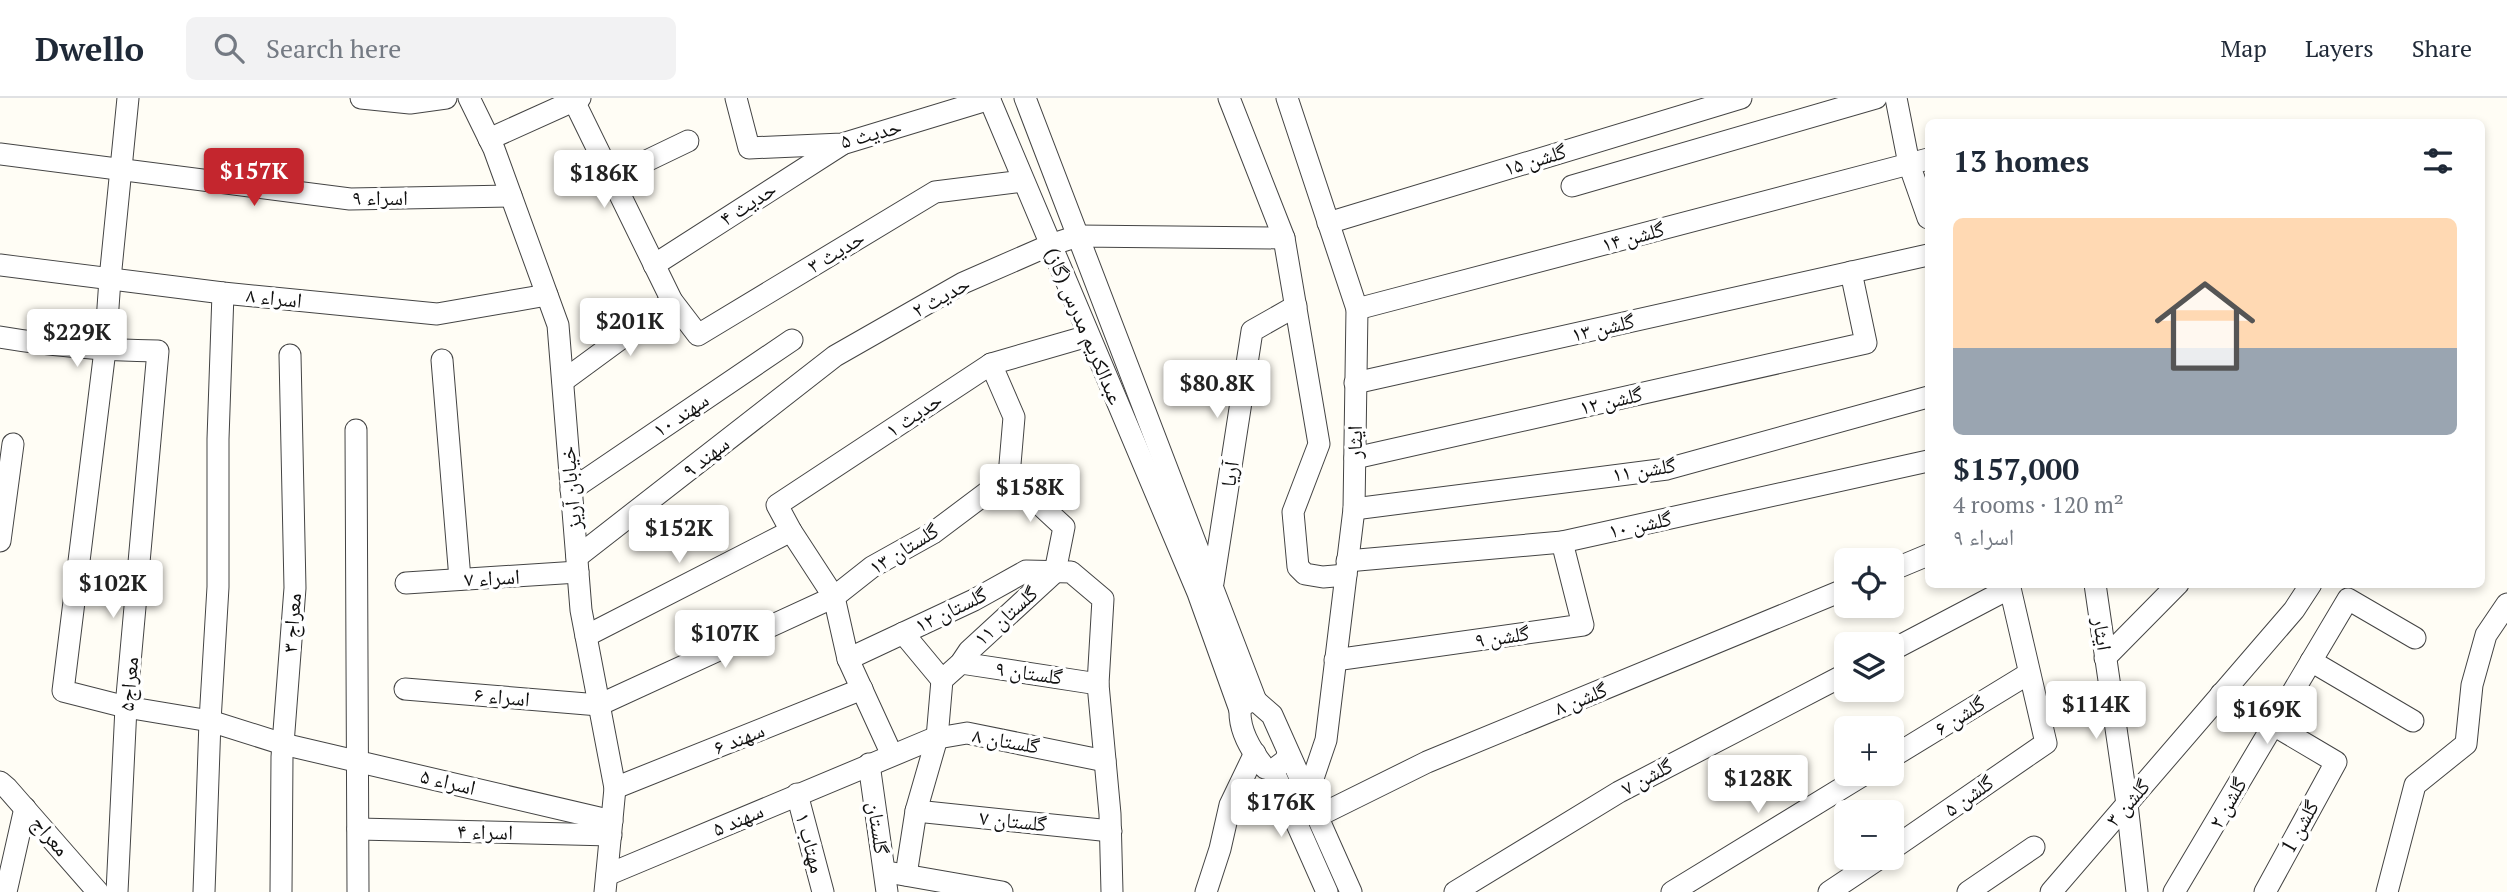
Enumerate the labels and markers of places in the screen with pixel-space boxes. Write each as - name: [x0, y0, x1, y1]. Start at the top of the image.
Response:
- pin: $157K: [205, 148, 303, 208]
- pin: $186K: [555, 150, 653, 210]
- pin: $201K: [581, 299, 679, 358]
- pin: $229K: [28, 310, 126, 369]
- pin: $80.8K: [1160, 360, 1274, 420]
- pin: $158K: [981, 464, 1079, 524]
- pin: $152K: [630, 505, 728, 565]
- pin: $102K: [64, 560, 162, 620]
- pin: $107K: [676, 610, 774, 670]
- pin: $114K: [2047, 682, 2145, 741]
- pin: $169K: [2218, 686, 2316, 746]
- pin: $128K: [1709, 756, 1807, 815]
- pin: $176K: [1232, 780, 1330, 839]

